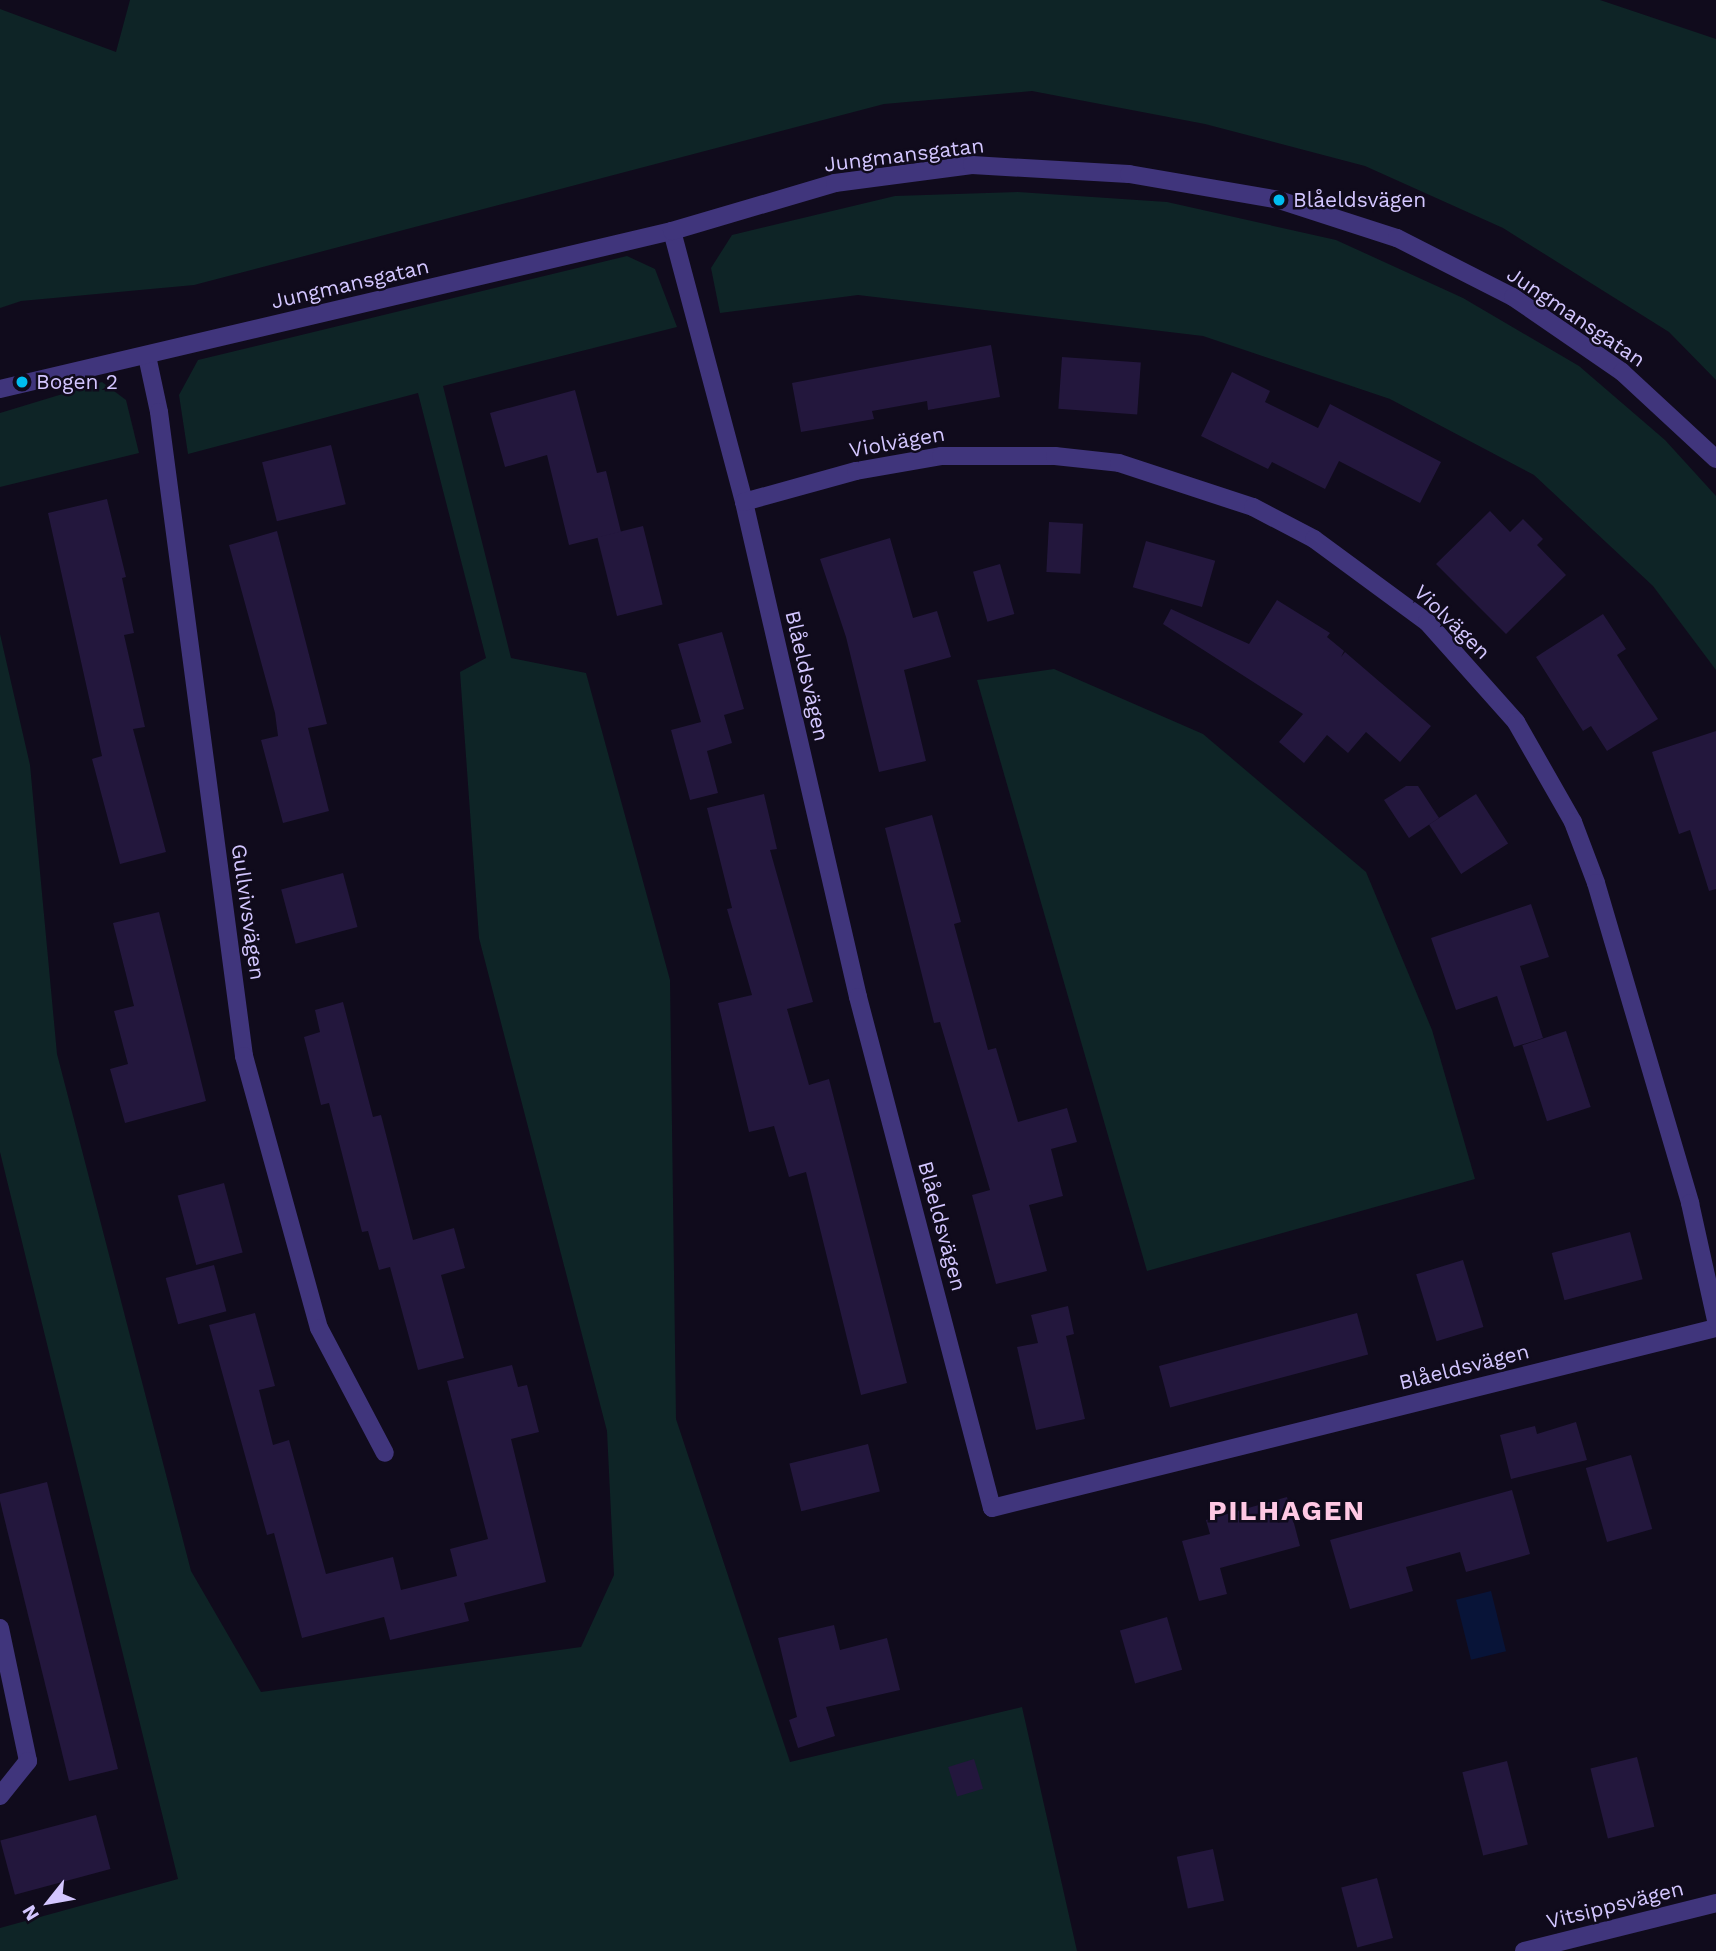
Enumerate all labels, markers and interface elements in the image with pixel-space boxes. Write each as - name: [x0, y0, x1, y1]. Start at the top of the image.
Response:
- street label: Jungmansgatan: [823, 133, 985, 177]
- place label: Blåeldsvägen: [1293, 187, 1426, 213]
- marker: Blåeldsvägen: [1271, 192, 1287, 208]
- street label: Jungmansgatan: [269, 254, 431, 314]
- street label: Jungmansgatan: [1502, 262, 1650, 372]
- place label: Bogen 2: [36, 369, 118, 395]
- marker: Bogen 2: [14, 374, 30, 390]
- street label: Violvägen: [847, 421, 947, 463]
- street label: Violvägen: [1408, 579, 1496, 665]
- street label: Blåeldsvägen: [780, 608, 834, 744]
- street label: Gullvivsvägen: [226, 842, 270, 982]
- street label: Blåeldsvägen: [913, 1158, 971, 1294]
- street label: Blåeldsvägen: [1396, 1339, 1532, 1395]
- district label: PILHAGEN: [1209, 1494, 1365, 1528]
- north arrow: [14, 1867, 84, 1937]
- street label: Vitsippsvägen: [1544, 1876, 1686, 1934]
- text: N: [17, 1901, 44, 1925]

